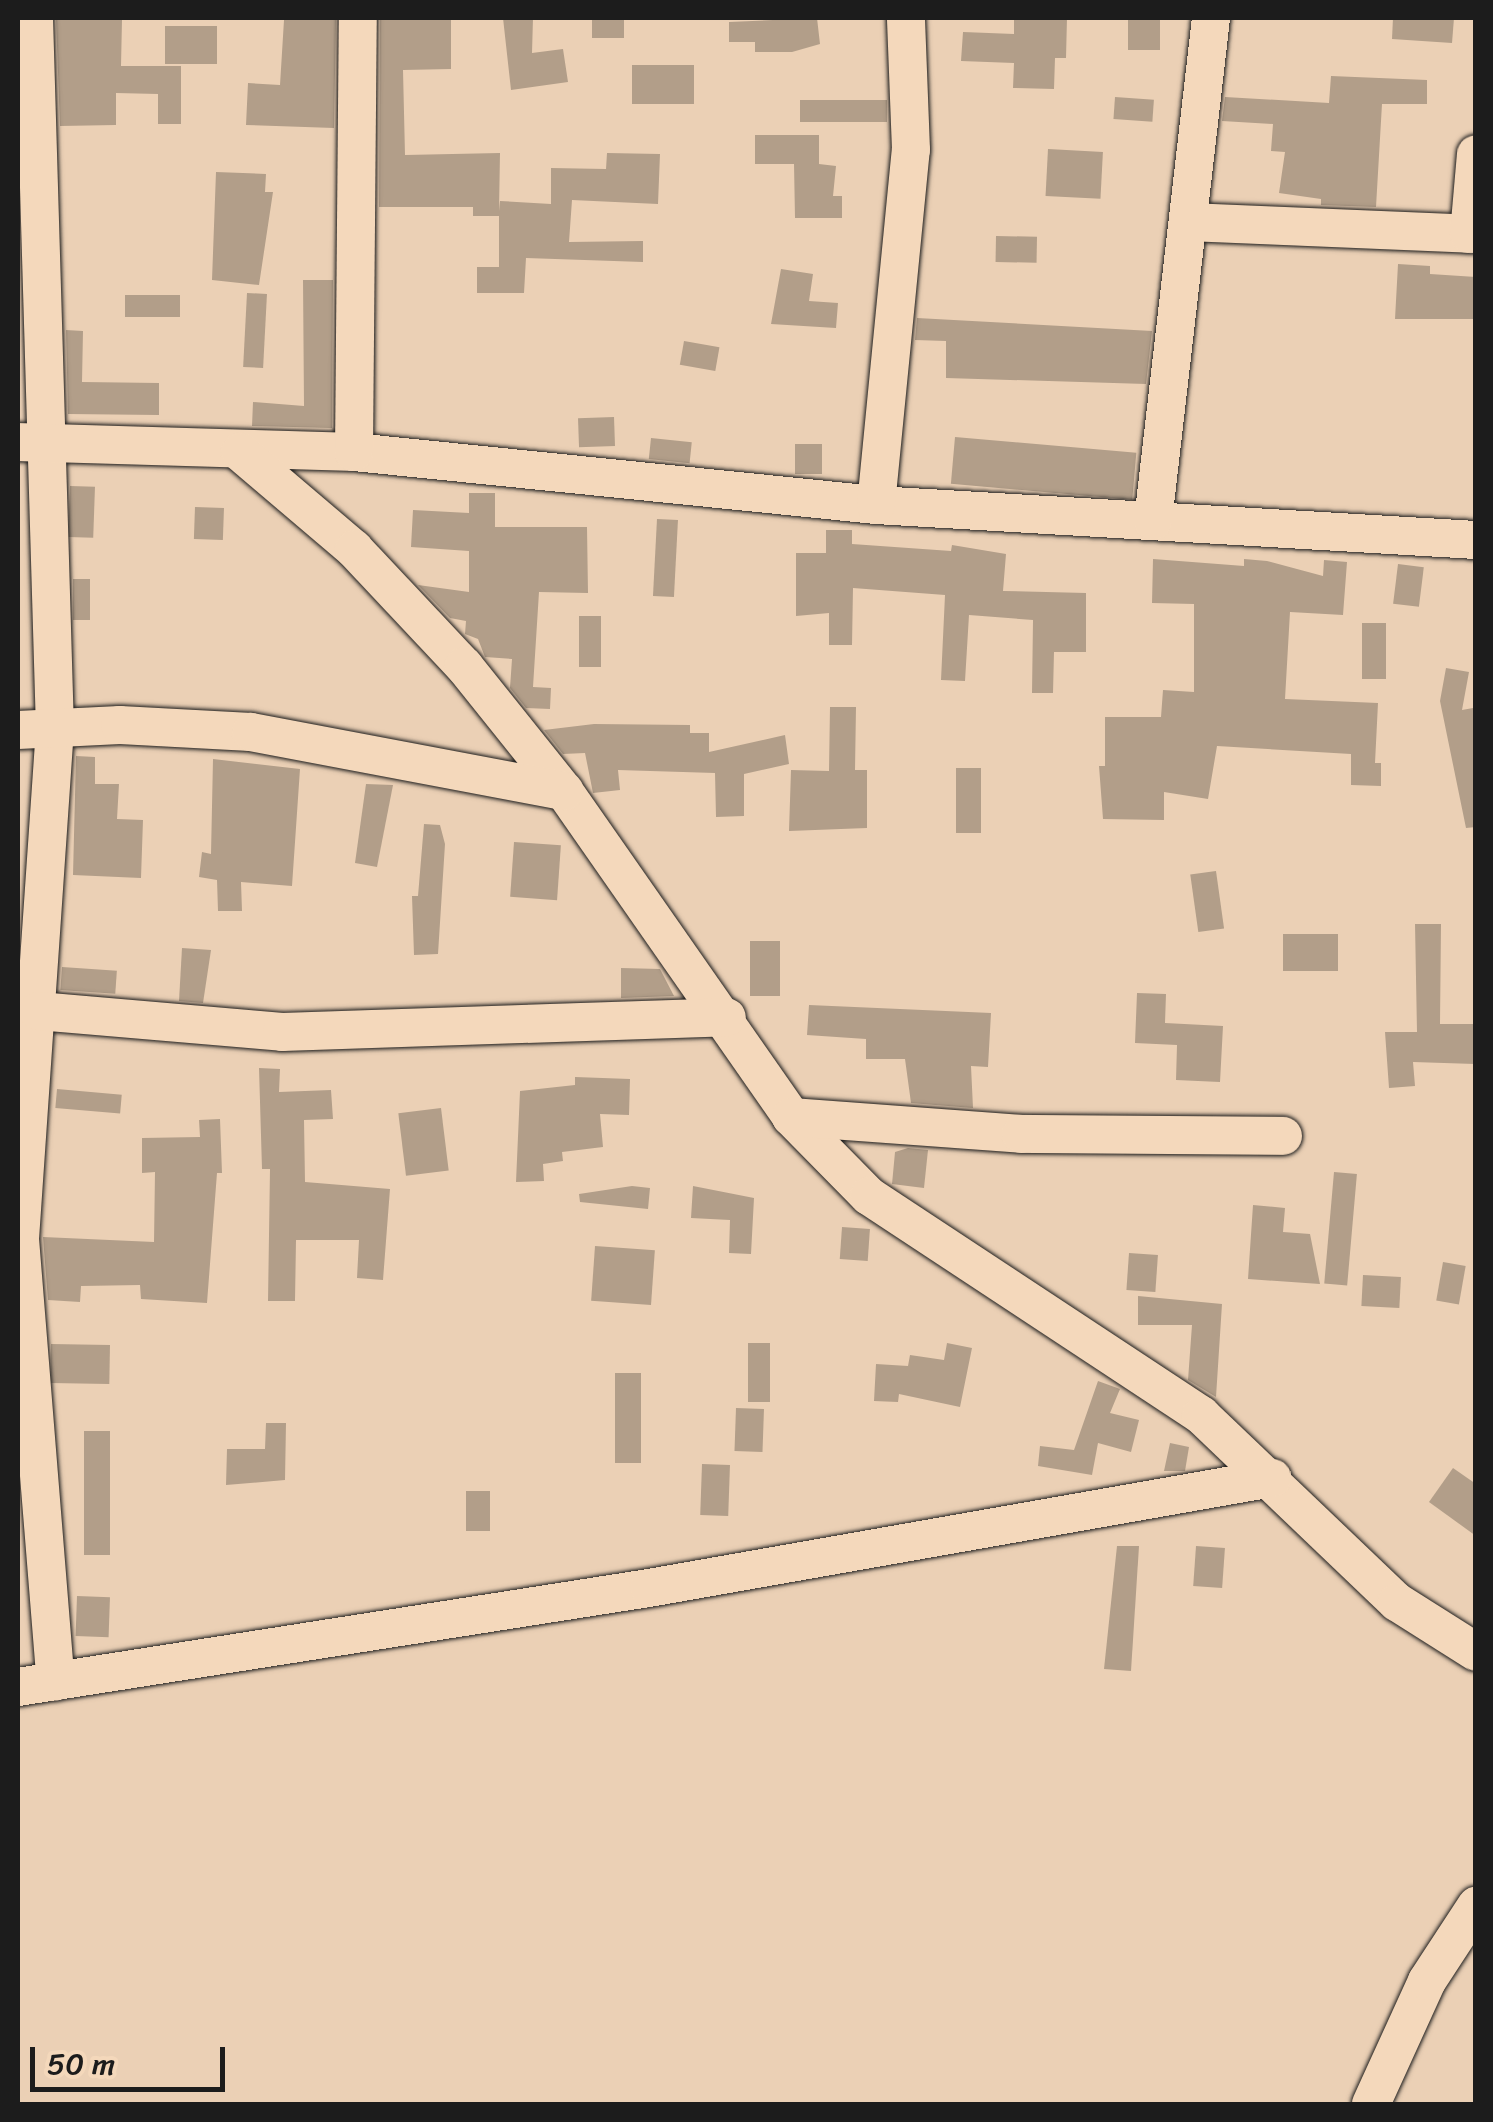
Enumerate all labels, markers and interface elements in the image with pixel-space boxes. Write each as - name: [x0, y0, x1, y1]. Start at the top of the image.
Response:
- scale bar: [35, 2027, 230, 2089]
- text: 50 m: [47, 2037, 115, 2091]

